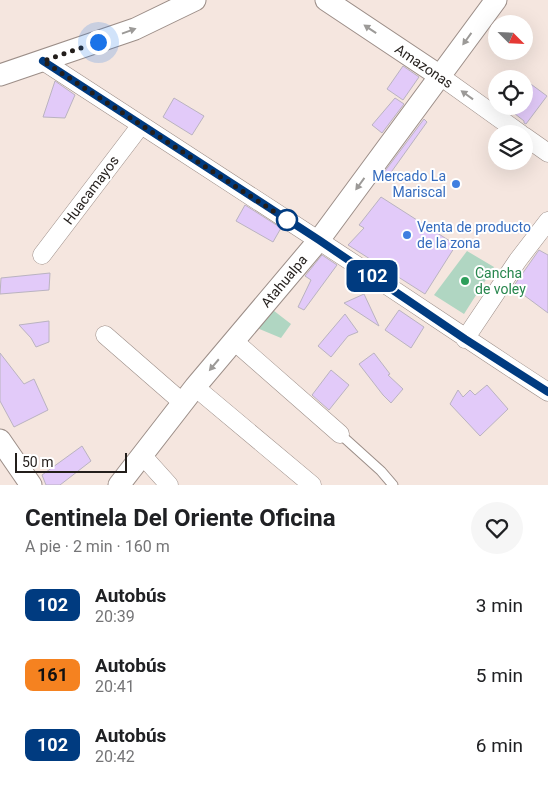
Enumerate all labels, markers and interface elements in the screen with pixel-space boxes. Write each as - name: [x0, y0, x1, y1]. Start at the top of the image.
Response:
- north arrow: [488, 15, 532, 60]
- map controls: [488, 15, 533, 170]
- one-way arrow: [364, 25, 377, 34]
- one-way arrow: [122, 27, 137, 35]
- your location: [86, 30, 111, 55]
- one-way arrow: [462, 32, 472, 46]
- street label: Amazonas: [392, 41, 456, 91]
- button: locate: [488, 70, 533, 115]
- one-way arrow: [460, 90, 474, 100]
- button: layers: [488, 125, 533, 170]
- street label: Huacamayos: [60, 153, 122, 227]
- place label: Mercado La Mariscal: [372, 168, 446, 200]
- one-way arrow: [355, 177, 365, 191]
- marker: Mercado La Mariscal: [450, 178, 462, 190]
- unlabelled marker: [276, 209, 298, 231]
- place label: Venta de producto de la zona: [417, 219, 531, 251]
- marker: Venta de producto de la zona: [401, 229, 413, 241]
- street label: Atahualpa: [258, 252, 310, 310]
- line badge: 102: [343, 260, 401, 292]
- text: 102: [357, 265, 387, 286]
- place label: Cancha de voley: [475, 265, 526, 297]
- marker: Cancha de voley: [459, 275, 471, 287]
- one-way arrow: [208, 358, 219, 371]
- scale bar: [15, 450, 128, 473]
- text: 50 m: [22, 454, 54, 470]
- button: heart: [471, 502, 523, 554]
- text: Centinela Del Oriente Oficina: [25, 504, 336, 532]
- text: A pie · 2 min · 160 m: [25, 537, 170, 556]
- text: Autobús: [95, 584, 166, 607]
- text: 102: [37, 594, 68, 615]
- text: 3 min: [476, 594, 523, 617]
- text: 20:39: [95, 607, 135, 626]
- text: Autobús: [95, 654, 166, 677]
- text: 161: [37, 664, 68, 685]
- text: 5 min: [476, 664, 523, 687]
- text: 20:41: [95, 677, 135, 696]
- text: Autobús: [95, 724, 166, 747]
- text: 102: [37, 734, 68, 755]
- text: 6 min: [476, 734, 523, 757]
- text: 20:42: [95, 747, 135, 766]

